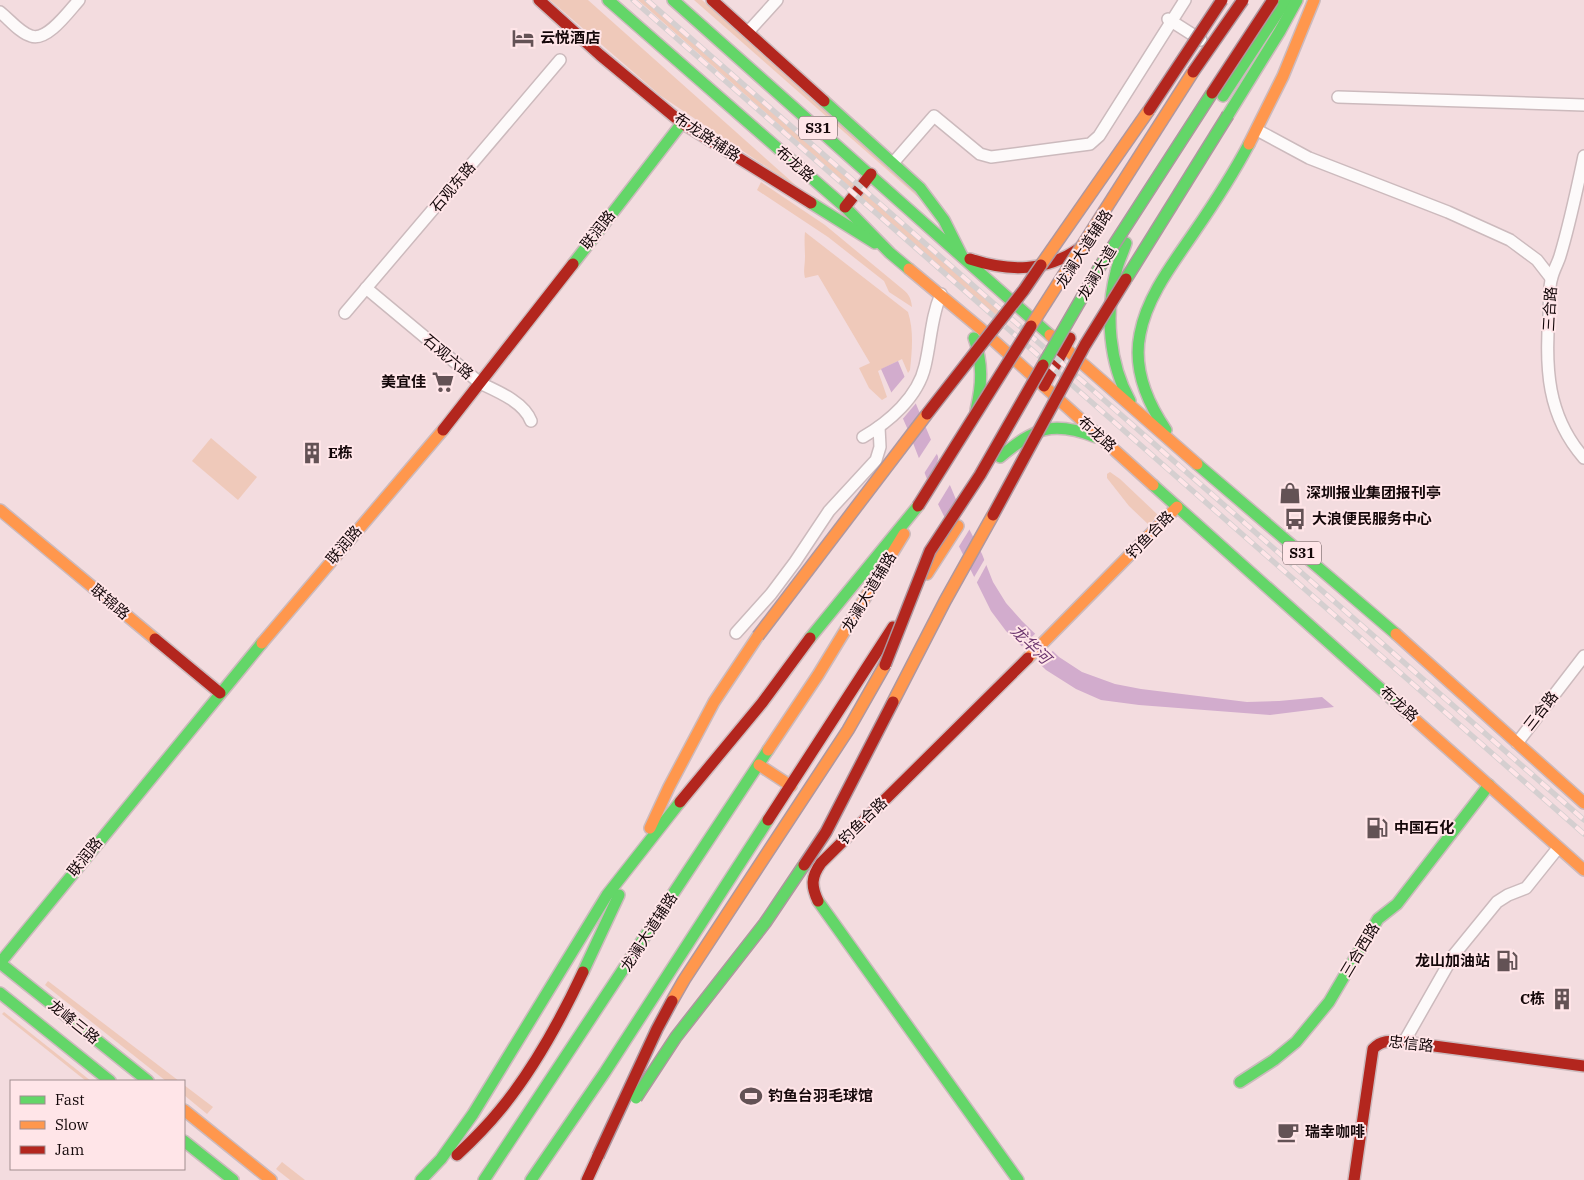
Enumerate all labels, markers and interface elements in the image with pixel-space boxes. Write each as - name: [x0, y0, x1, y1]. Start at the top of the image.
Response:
- hotel icon: 云悦酒店: [510, 25, 536, 51]
- place label: 云悦酒店: [540, 28, 600, 47]
- street label: 布龙路辅路: [671, 108, 744, 165]
- road number: S31: [799, 116, 837, 140]
- street label: 布龙路: [772, 142, 819, 186]
- street label: 石观东路: [426, 158, 479, 216]
- street label: 联润路: [576, 206, 619, 253]
- street label: 龙澜大道辅路: [1052, 206, 1116, 292]
- street label: 龙澜大道: [1074, 243, 1120, 303]
- street label: 三合路: [1539, 286, 1560, 332]
- street label: 石观六路: [419, 330, 477, 383]
- supermarket icon: 美宜佳: [430, 369, 456, 395]
- place label: 美宜佳: [381, 372, 426, 391]
- street label: 布龙路: [1074, 412, 1120, 456]
- building icon: E栋: [299, 440, 325, 466]
- place label: E栋: [328, 443, 353, 462]
- shop icon: 深圳报业集团报刊亭: [1277, 480, 1303, 506]
- place label: 深圳报业集团报刊亭: [1306, 483, 1441, 502]
- street label: 钓鱼合路: [1122, 506, 1177, 563]
- bus stop icon: 大浪便民服务中心: [1282, 506, 1308, 532]
- place label: 大浪便民服务中心: [1312, 509, 1432, 528]
- street label: 联润路: [322, 521, 365, 568]
- road number: S31: [1283, 542, 1321, 564]
- street label: 龙澜大道辅路: [837, 548, 900, 635]
- street label: 联锦路: [87, 580, 134, 623]
- water label: 龙华河: [1007, 620, 1057, 670]
- street label: 布龙路: [1376, 682, 1422, 726]
- street label: 三合路: [1519, 687, 1562, 734]
- street label: 钓鱼合路: [834, 793, 891, 848]
- fuel station icon: 中国石化: [1364, 815, 1390, 841]
- place label: 中国石化: [1394, 818, 1454, 837]
- street label: 联润路: [63, 833, 106, 880]
- street label: 龙澜大道辅路: [616, 889, 681, 975]
- street label: 三合西路: [1336, 919, 1383, 980]
- fuel station icon: 龙山加油站: [1494, 948, 1520, 974]
- place label: 龙山加油站: [1415, 951, 1490, 970]
- building icon: C栋: [1549, 986, 1575, 1012]
- place label: C栋: [1520, 989, 1545, 1008]
- street label: 龙峰三路: [45, 995, 104, 1048]
- street label: 忠信路: [1388, 1032, 1434, 1055]
- legend: [10, 1080, 185, 1170]
- sports icon: 钓鱼台羽毛球馆: [738, 1083, 764, 1109]
- place label: 钓鱼台羽毛球馆: [768, 1086, 873, 1105]
- text: Fast: [55, 1090, 85, 1109]
- text: Slow: [55, 1115, 89, 1134]
- cafe icon: 瑞幸咖啡: [1275, 1119, 1301, 1145]
- place label: 瑞幸咖啡: [1305, 1122, 1365, 1141]
- text: Jam: [55, 1140, 84, 1159]

